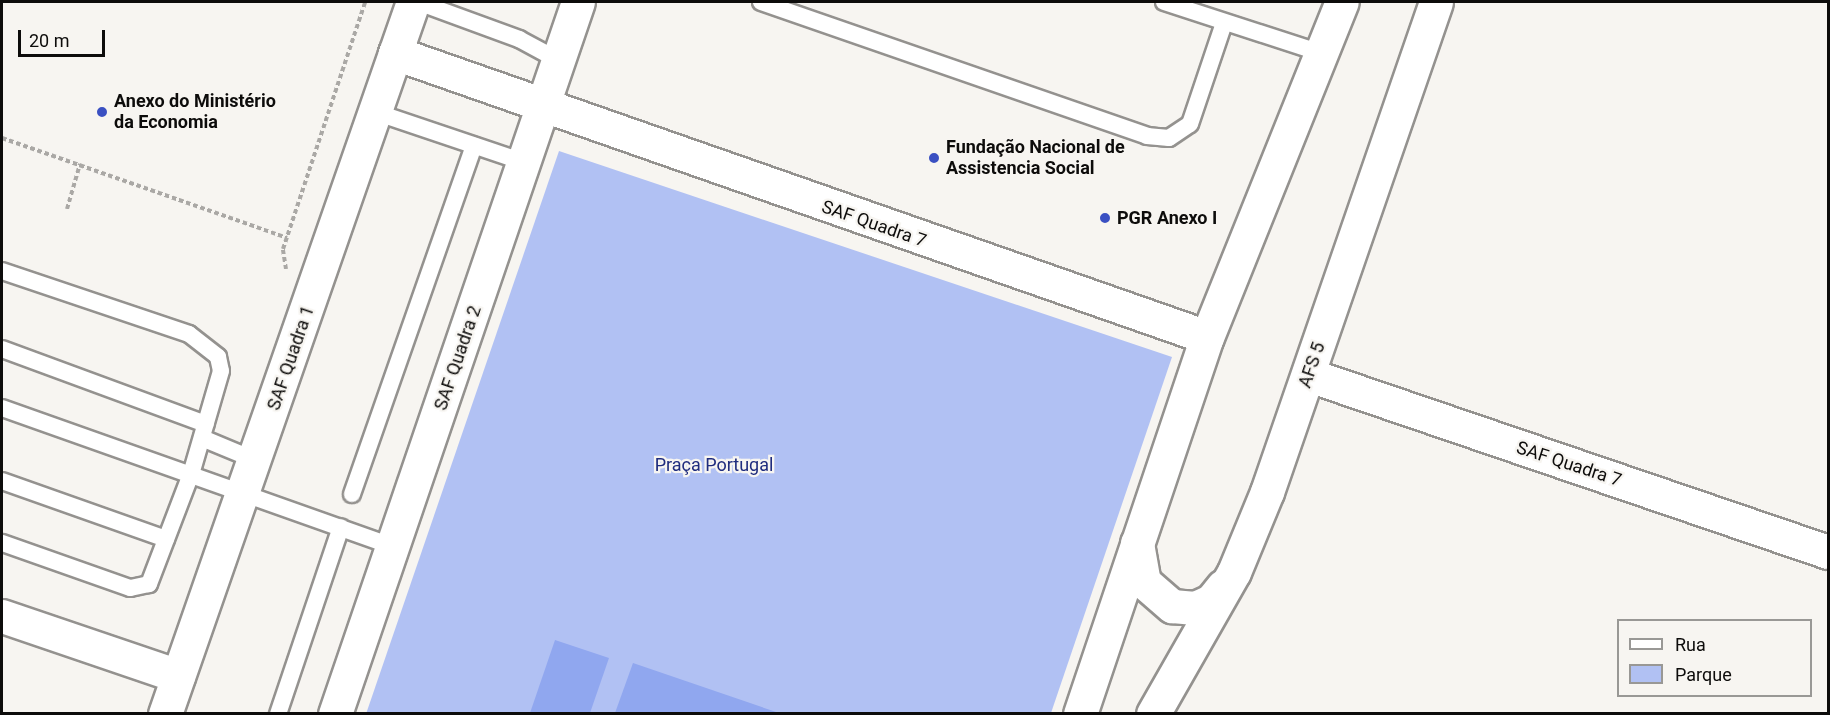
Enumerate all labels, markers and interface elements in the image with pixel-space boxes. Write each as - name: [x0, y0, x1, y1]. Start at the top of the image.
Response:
- scale bar: [21, 18, 108, 56]
- text: 20 m: [29, 30, 69, 51]
- place label: Anexo do Ministério da Economia: [114, 91, 276, 134]
- marker: Anexo do Ministério da Economia: [95, 105, 109, 119]
- place label: Fundação Nacional de Assistencia Social: [946, 137, 1125, 180]
- marker: Fundação Nacional de Assistencia Social: [927, 151, 941, 165]
- street label: SAF Quadra 7: [819, 196, 929, 252]
- place label: PGR Anexo I: [1117, 207, 1217, 229]
- marker: PGR Anexo I: [1098, 211, 1112, 225]
- street label: SAF Quadra 1: [263, 303, 319, 413]
- street label: SAF Quadra 2: [430, 303, 486, 413]
- street label: AFS 5: [1294, 339, 1330, 391]
- street label: SAF Quadra 7: [1514, 437, 1624, 491]
- park label: Praça Portugal: [655, 454, 773, 476]
- legend: [1617, 619, 1812, 697]
- text: Rua: [1675, 634, 1706, 655]
- text: Parque: [1675, 664, 1732, 685]

